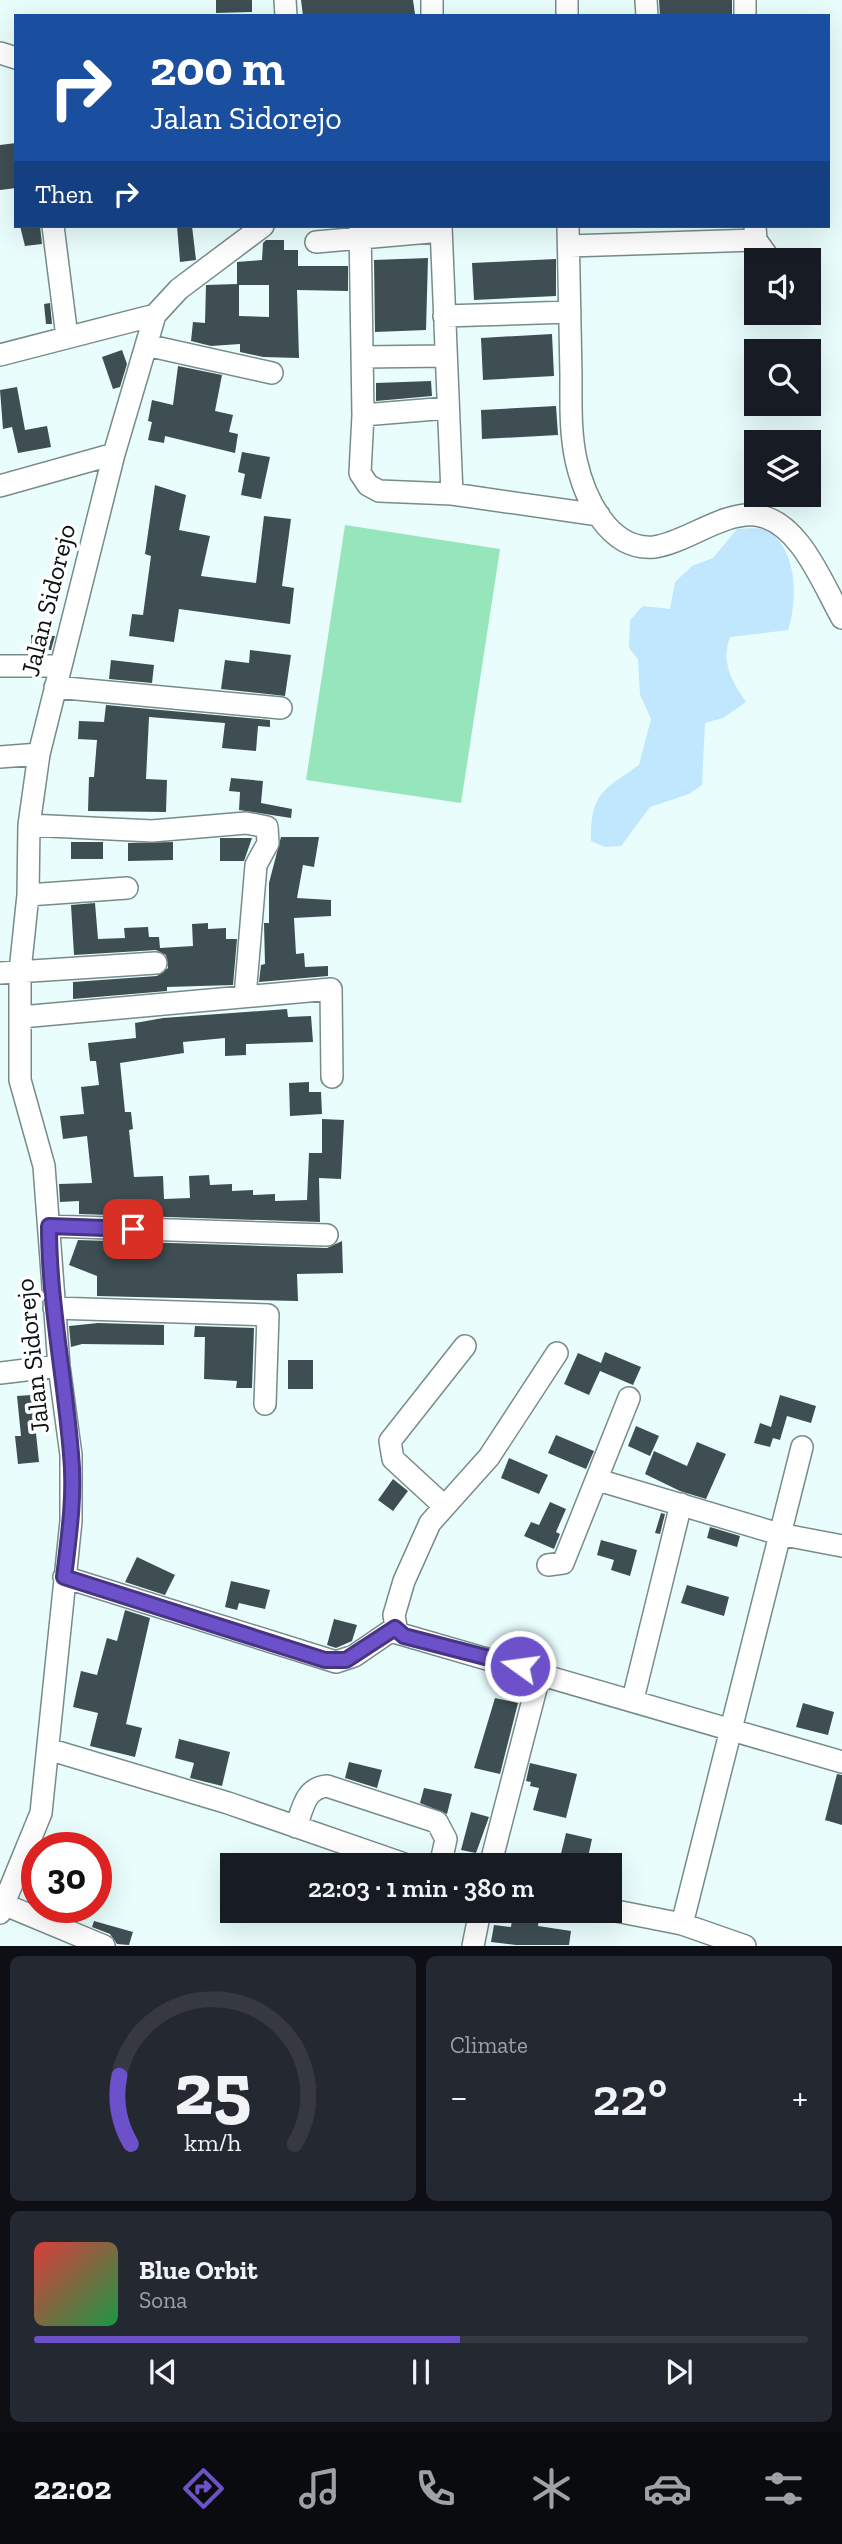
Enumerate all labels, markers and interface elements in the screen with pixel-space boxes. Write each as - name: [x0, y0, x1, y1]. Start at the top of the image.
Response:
- text: 200 m: [150, 39, 285, 98]
- icon: right: [35, 42, 126, 133]
- text: Jalan Sidorejo: [150, 99, 342, 137]
- icon: right: [107, 175, 145, 213]
- text: Then: [35, 178, 93, 210]
- map controls: [744, 248, 821, 507]
- button: sound: [744, 248, 821, 325]
- button: search: [744, 339, 821, 416]
- button: layers: [744, 430, 821, 507]
- street label: Jalan Sidorejo: [14, 521, 82, 679]
- pin: [103, 1199, 163, 1259]
- icon: arrive: [114, 1210, 152, 1248]
- street label: Jalan Sidorejo: [8, 1277, 56, 1435]
- position arrow: [483, 1629, 557, 1703]
- speed limit sign: 30: [21, 1832, 112, 1923]
- text: 22:03 · 1 min · 380 m: [308, 1872, 534, 1904]
- text: Climate: [450, 2031, 528, 2059]
- text: 25: [174, 2046, 252, 2134]
- text: 22°: [593, 2066, 667, 2128]
- text: −: [450, 2074, 468, 2120]
- text: +: [792, 2074, 808, 2120]
- text: km/h: [184, 2127, 242, 2157]
- text: Blue Orbit: [139, 2254, 258, 2286]
- text: Sona: [139, 2286, 187, 2314]
- icon: previous: [144, 2353, 182, 2391]
- icon: pause: [402, 2353, 440, 2391]
- icon: next: [660, 2353, 698, 2391]
- icon: directions: [179, 2464, 228, 2513]
- icon: music: [295, 2464, 344, 2513]
- icon: phone: [411, 2464, 460, 2513]
- icon: climate: [527, 2464, 576, 2513]
- icon: car: [643, 2464, 692, 2513]
- icon: filters: [759, 2464, 808, 2513]
- text: 22:02: [34, 2469, 111, 2507]

